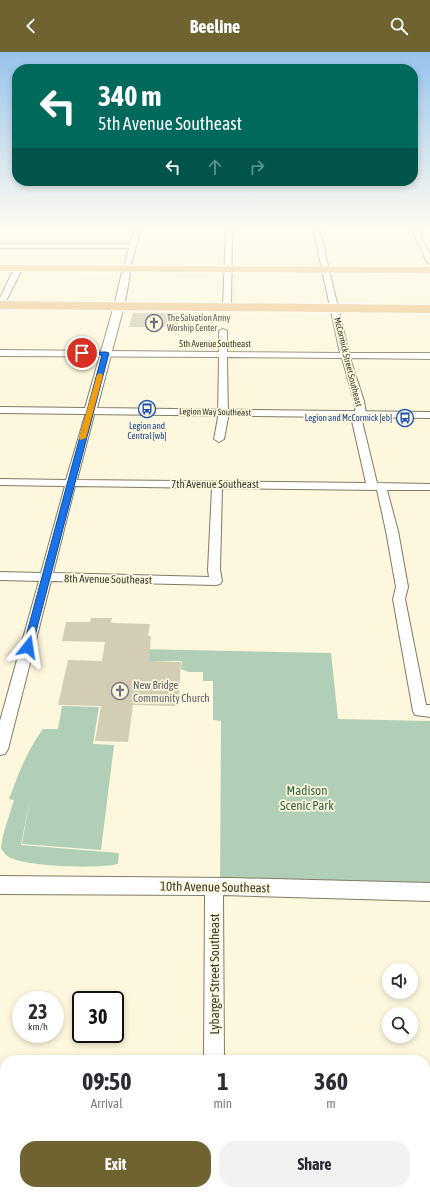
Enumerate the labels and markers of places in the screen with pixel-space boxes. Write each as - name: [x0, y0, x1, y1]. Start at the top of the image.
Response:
- church icon: The Salvation Army Worship Center: [144, 313, 164, 333]
- place label: The Salvation Army Worship Center: [167, 313, 231, 333]
- pin: [65, 336, 99, 370]
- bus stop icon: Legion and Central [wb]: [137, 399, 157, 419]
- bus stop icon: Legion and McCormick [eb]: [395, 408, 415, 428]
- place label: Legion and McCormick [eb]: [305, 413, 392, 423]
- place label: Legion and Central [wb]: [127, 421, 167, 441]
- place label: New Bridge Community Church: [133, 679, 210, 704]
- church icon: New Bridge Community Church: [110, 681, 130, 701]

